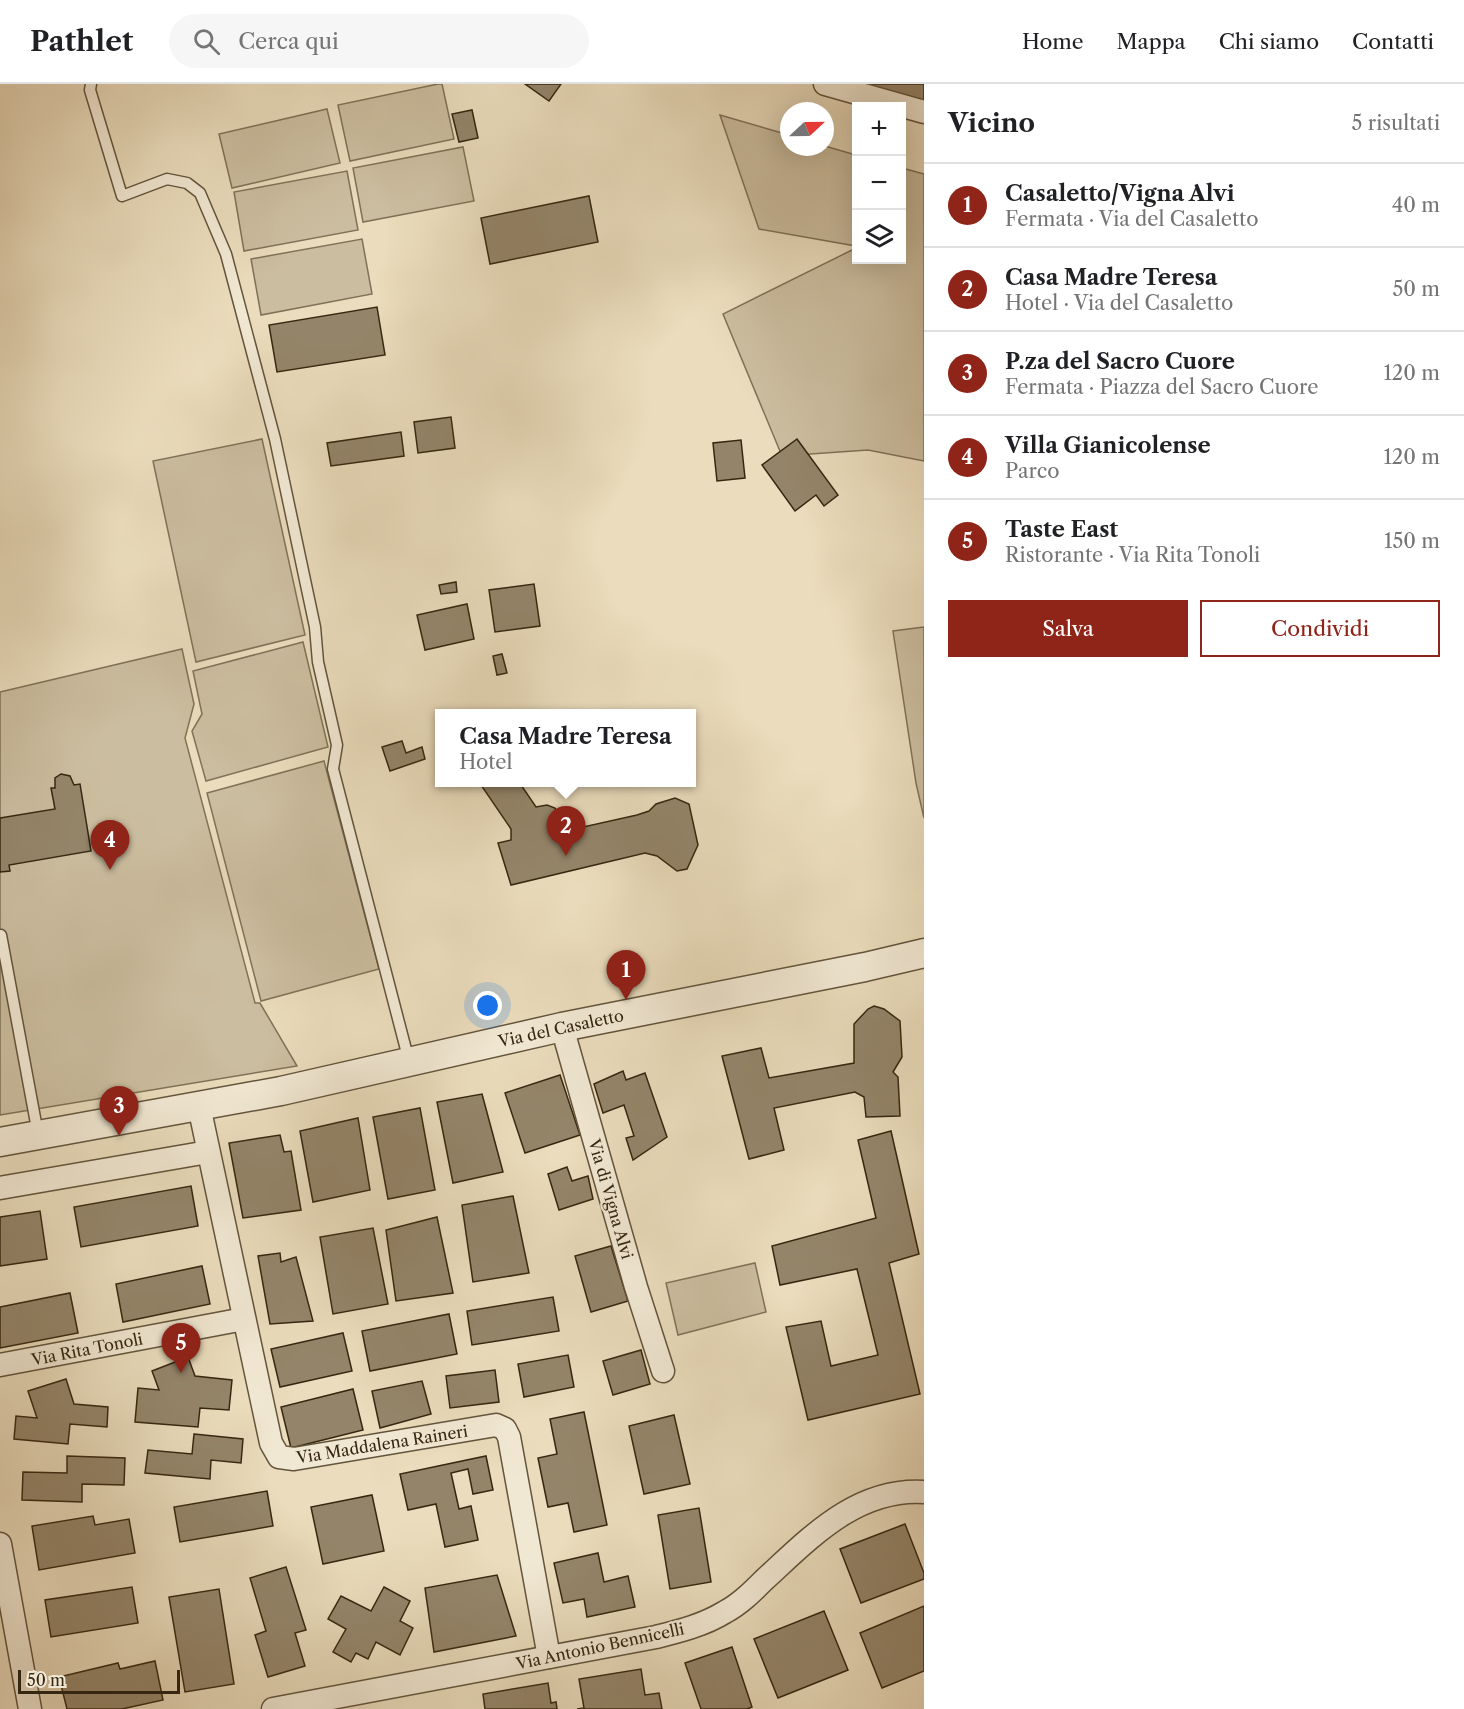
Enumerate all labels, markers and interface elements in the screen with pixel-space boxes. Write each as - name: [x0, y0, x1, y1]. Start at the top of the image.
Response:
- search box: [169, 14, 589, 68]
- text: Pathlet: [30, 24, 133, 58]
- icon: search: [190, 25, 223, 58]
- text: Cerca qui: [238, 28, 339, 55]
- text: Home: [1022, 29, 1084, 54]
- text: Mappa: [1117, 29, 1186, 54]
- text: Chi siamo: [1219, 29, 1319, 54]
- text: Contatti: [1352, 29, 1434, 54]
- north arrow: [780, 102, 834, 156]
- map controls: [852, 102, 906, 264]
- button: +: [852, 102, 906, 156]
- text: Vicino: [948, 107, 1035, 139]
- text: 5 risultati: [1352, 111, 1440, 135]
- button: −: [852, 156, 906, 210]
- text: Casaletto/Vigna Alvi: [1005, 180, 1235, 207]
- text: 1: [963, 193, 972, 217]
- text: 40 m: [1392, 193, 1440, 217]
- text: Fermata · Via del Casaletto: [1005, 207, 1258, 231]
- button: layers: [852, 210, 906, 264]
- text: Casa Madre Teresa: [1005, 264, 1218, 291]
- text: 2: [962, 277, 973, 301]
- text: 50 m: [1393, 277, 1440, 301]
- text: Hotel · Via del Casaletto: [1005, 291, 1233, 315]
- text: P.za del Sacro Cuore: [1005, 348, 1235, 375]
- text: 3: [962, 361, 973, 385]
- text: 120 m: [1383, 361, 1440, 385]
- text: Fermata · Piazza del Sacro Cuore: [1005, 375, 1318, 399]
- text: Villa Gianicolense: [1005, 432, 1211, 459]
- text: 4: [962, 445, 973, 469]
- text: 120 m: [1383, 445, 1440, 469]
- text: Parco: [1005, 459, 1059, 483]
- text: Taste East: [1005, 516, 1118, 543]
- text: 5: [962, 529, 973, 553]
- text: 150 m: [1384, 529, 1440, 553]
- text: Ristorante · Via Rita Tonoli: [1005, 543, 1260, 567]
- button: Salva: [948, 600, 1188, 657]
- button: Condividi: [1200, 600, 1440, 657]
- popup: [435, 709, 696, 787]
- text: Casa Madre Teresa: [459, 723, 672, 750]
- text: Hotel: [459, 750, 512, 774]
- pin: 2: [546, 806, 586, 856]
- pin: 4: [90, 820, 130, 870]
- pin: 1: [606, 950, 646, 1000]
- your location: [473, 991, 502, 1020]
- street label: Via del Casaletto: [496, 1005, 626, 1051]
- pin: 3: [100, 1086, 138, 1136]
- street label: Via di Vigna Alvi: [584, 1136, 638, 1261]
- pin: 5: [162, 1324, 201, 1373]
- street label: Via Rita Tonoli: [29, 1328, 144, 1370]
- street label: Via Maddalena Raineri: [294, 1421, 469, 1468]
- street label: Via Antonio Bennicelli: [513, 1618, 686, 1674]
- scale bar: [18, 1667, 180, 1694]
- text: 50 m: [27, 1670, 65, 1690]

